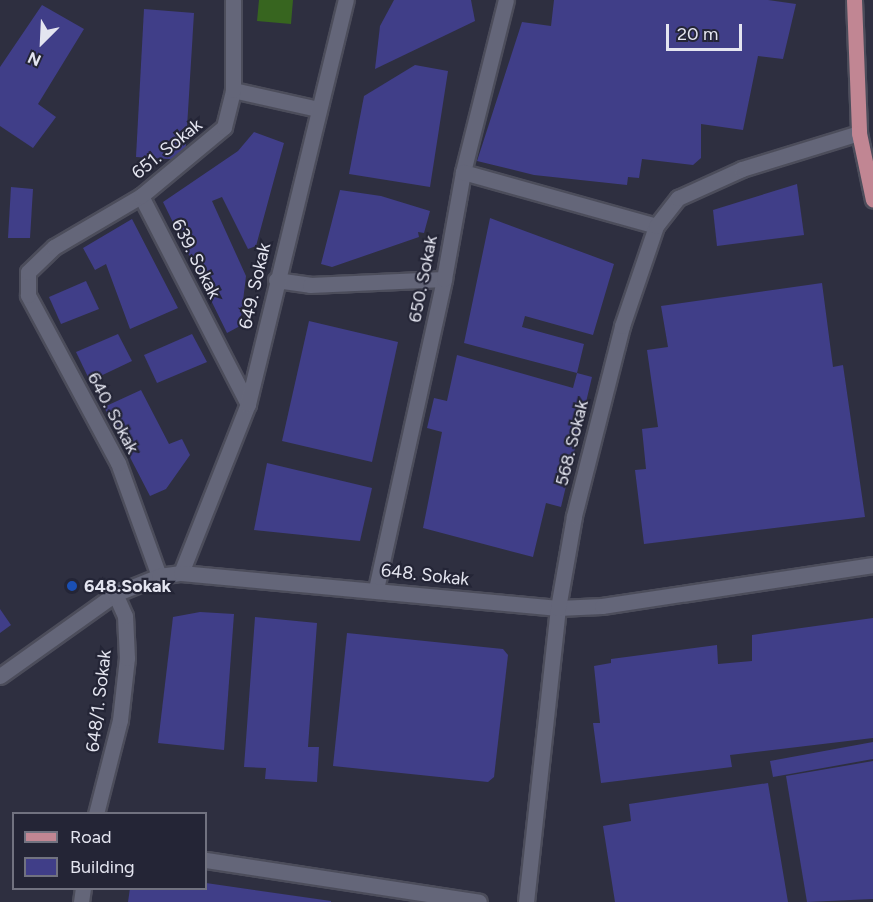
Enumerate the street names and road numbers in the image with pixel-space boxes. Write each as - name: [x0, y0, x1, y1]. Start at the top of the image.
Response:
- street label: 651. Sokak: [128, 114, 206, 184]
- street label: 639. Sokak: [167, 216, 225, 302]
- street label: 650. Sokak: [404, 234, 442, 324]
- street label: 649. Sokak: [235, 241, 275, 331]
- street label: 640. Sokak: [83, 369, 143, 457]
- street label: 568. Sokak: [551, 398, 593, 488]
- street label: 648. Sokak: [380, 560, 470, 590]
- street label: 648/1. Sokak: [82, 649, 116, 753]

